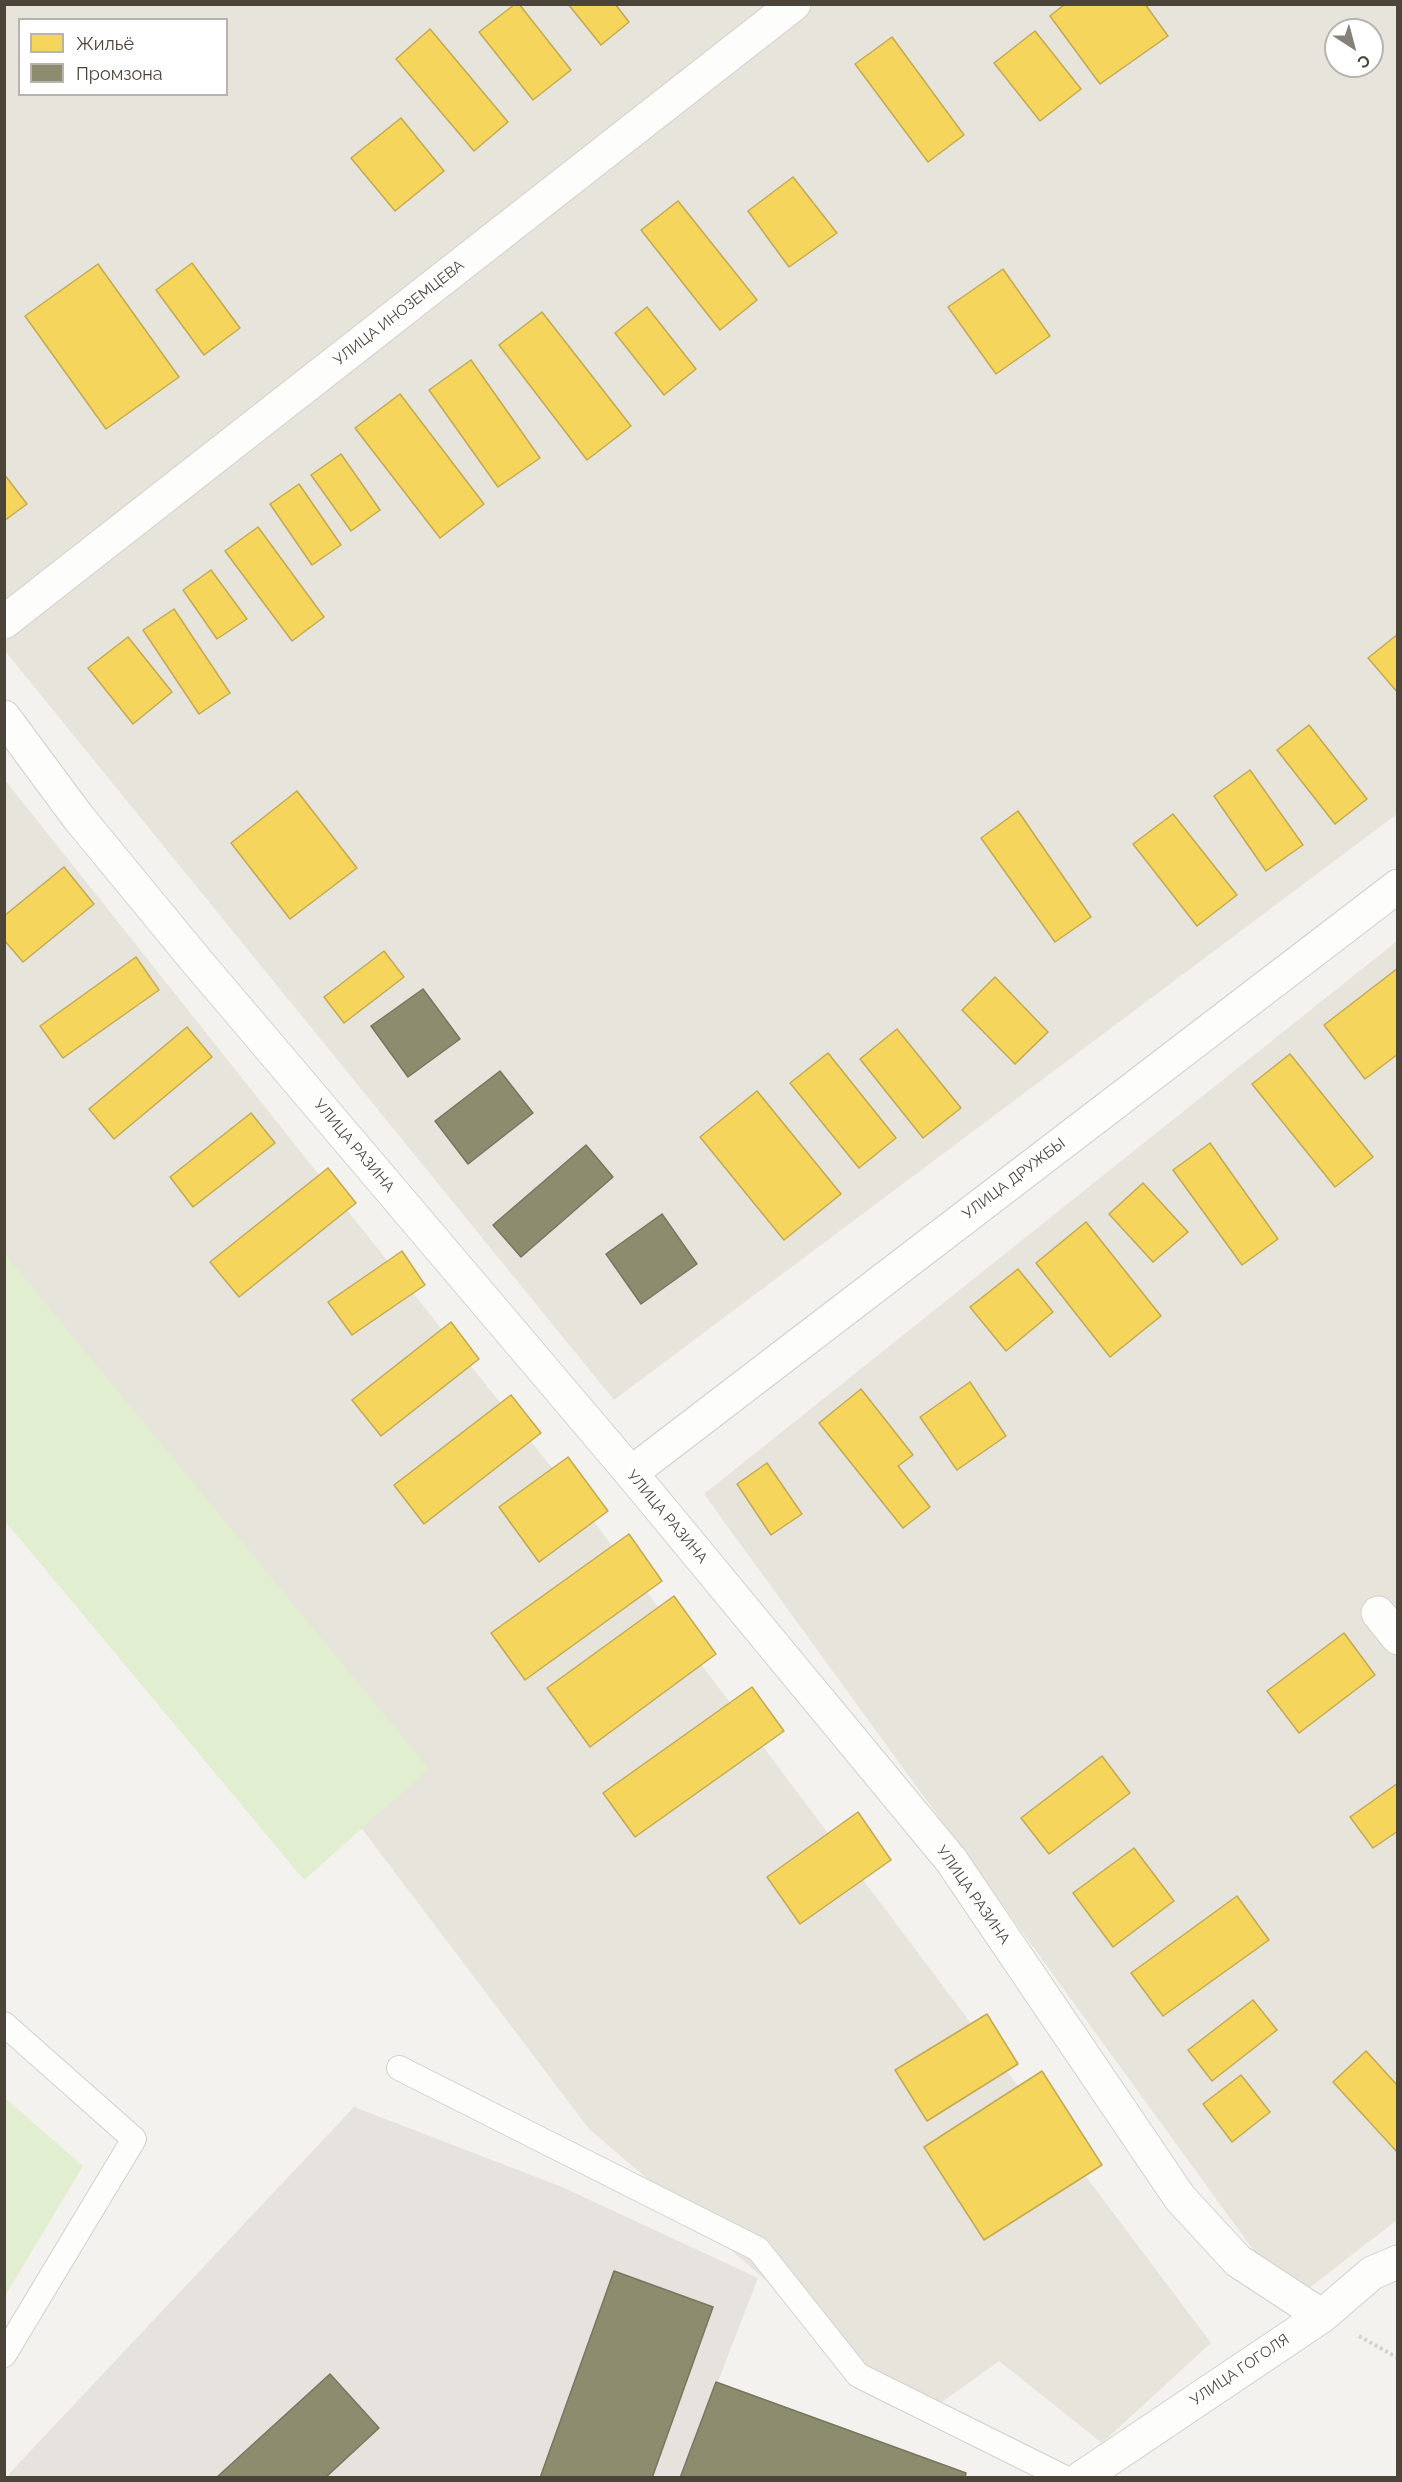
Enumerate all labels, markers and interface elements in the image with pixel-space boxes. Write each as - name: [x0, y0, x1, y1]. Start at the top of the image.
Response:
- legend: [18, 18, 228, 96]
- north arrow: [1324, 18, 1384, 78]
- text: Жильё: [76, 33, 134, 54]
- text: С: [1354, 50, 1374, 72]
- text: Промзона: [76, 63, 163, 84]
- street label: УЛИЦА ИНОЗЕМЦЕВА: [330, 256, 468, 370]
- street label: УЛИЦА РАЗИНА: [310, 1096, 398, 1196]
- street label: УЛИЦА ДРУЖБЫ: [959, 1135, 1069, 1223]
- street label: УЛИЦА РАЗИНА: [623, 1467, 711, 1567]
- street label: УЛИЦА РАЗИНА: [932, 1842, 1014, 1948]
- street label: УЛИЦА ГОГОЛЯ: [1187, 2330, 1293, 2410]

